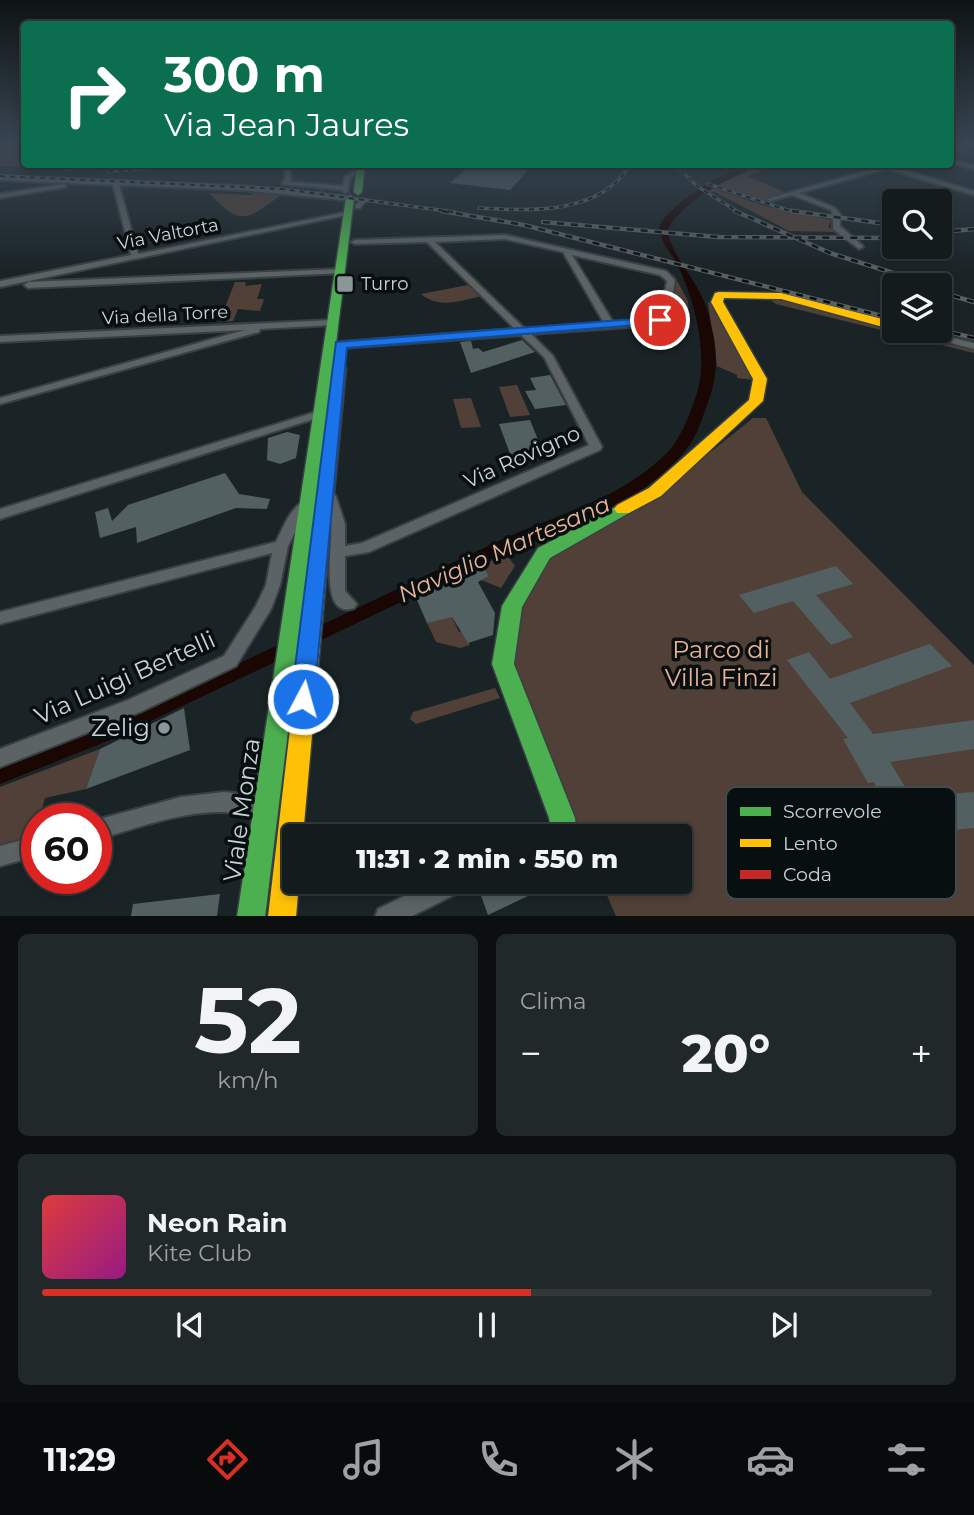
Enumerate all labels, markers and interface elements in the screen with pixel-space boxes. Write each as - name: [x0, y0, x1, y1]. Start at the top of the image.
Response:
- text: 300 m: [164, 45, 325, 104]
- icon: right: [49, 49, 140, 140]
- text: Via Jean Jaures: [164, 105, 409, 144]
- map controls: [882, 189, 952, 343]
- button: search: [882, 189, 952, 259]
- street label: Via Valtorta: [116, 213, 220, 255]
- place label: Turro: [361, 273, 409, 295]
- button: layers: [882, 273, 952, 343]
- marker: Turro: [335, 274, 355, 294]
- pin: [630, 290, 690, 350]
- street label: Via della Torre: [101, 301, 229, 329]
- icon: arrive: [641, 301, 679, 339]
- street label: Via Rovigno: [460, 420, 584, 493]
- water label: Naviglio Martesana: [394, 490, 614, 608]
- street label: Via Luigi Bertelli: [30, 625, 220, 730]
- park label: Parco di Villa Finzi: [665, 635, 777, 692]
- position arrow: [266, 662, 340, 736]
- place label: Zelig: [91, 713, 150, 742]
- marker: Zelig: [156, 720, 172, 736]
- street label: Viale Monza: [217, 736, 266, 884]
- legend: [726, 787, 956, 899]
- text: Scorrevole: [783, 800, 882, 823]
- speed limit sign: 60: [21, 803, 112, 894]
- text: Lento: [783, 832, 838, 855]
- text: 11:31 · 2 min · 550 m: [356, 843, 618, 875]
- text: Coda: [783, 863, 832, 886]
- text: 52: [194, 965, 302, 1076]
- text: Clima: [520, 987, 587, 1015]
- text: 20°: [682, 1022, 770, 1085]
- text: −: [520, 1030, 542, 1077]
- text: +: [910, 1030, 932, 1077]
- text: km/h: [217, 1066, 279, 1094]
- text: Neon Rain: [147, 1207, 288, 1239]
- text: Kite Club: [147, 1239, 252, 1267]
- icon: previous: [171, 1306, 209, 1344]
- icon: pause: [468, 1306, 506, 1344]
- icon: next: [765, 1306, 803, 1344]
- icon: directions: [203, 1435, 252, 1484]
- icon: music: [339, 1435, 388, 1484]
- icon: phone: [474, 1435, 523, 1484]
- icon: climate: [610, 1435, 659, 1484]
- icon: car: [746, 1435, 795, 1484]
- icon: filters: [882, 1435, 931, 1484]
- text: 11:29: [43, 1440, 116, 1479]

